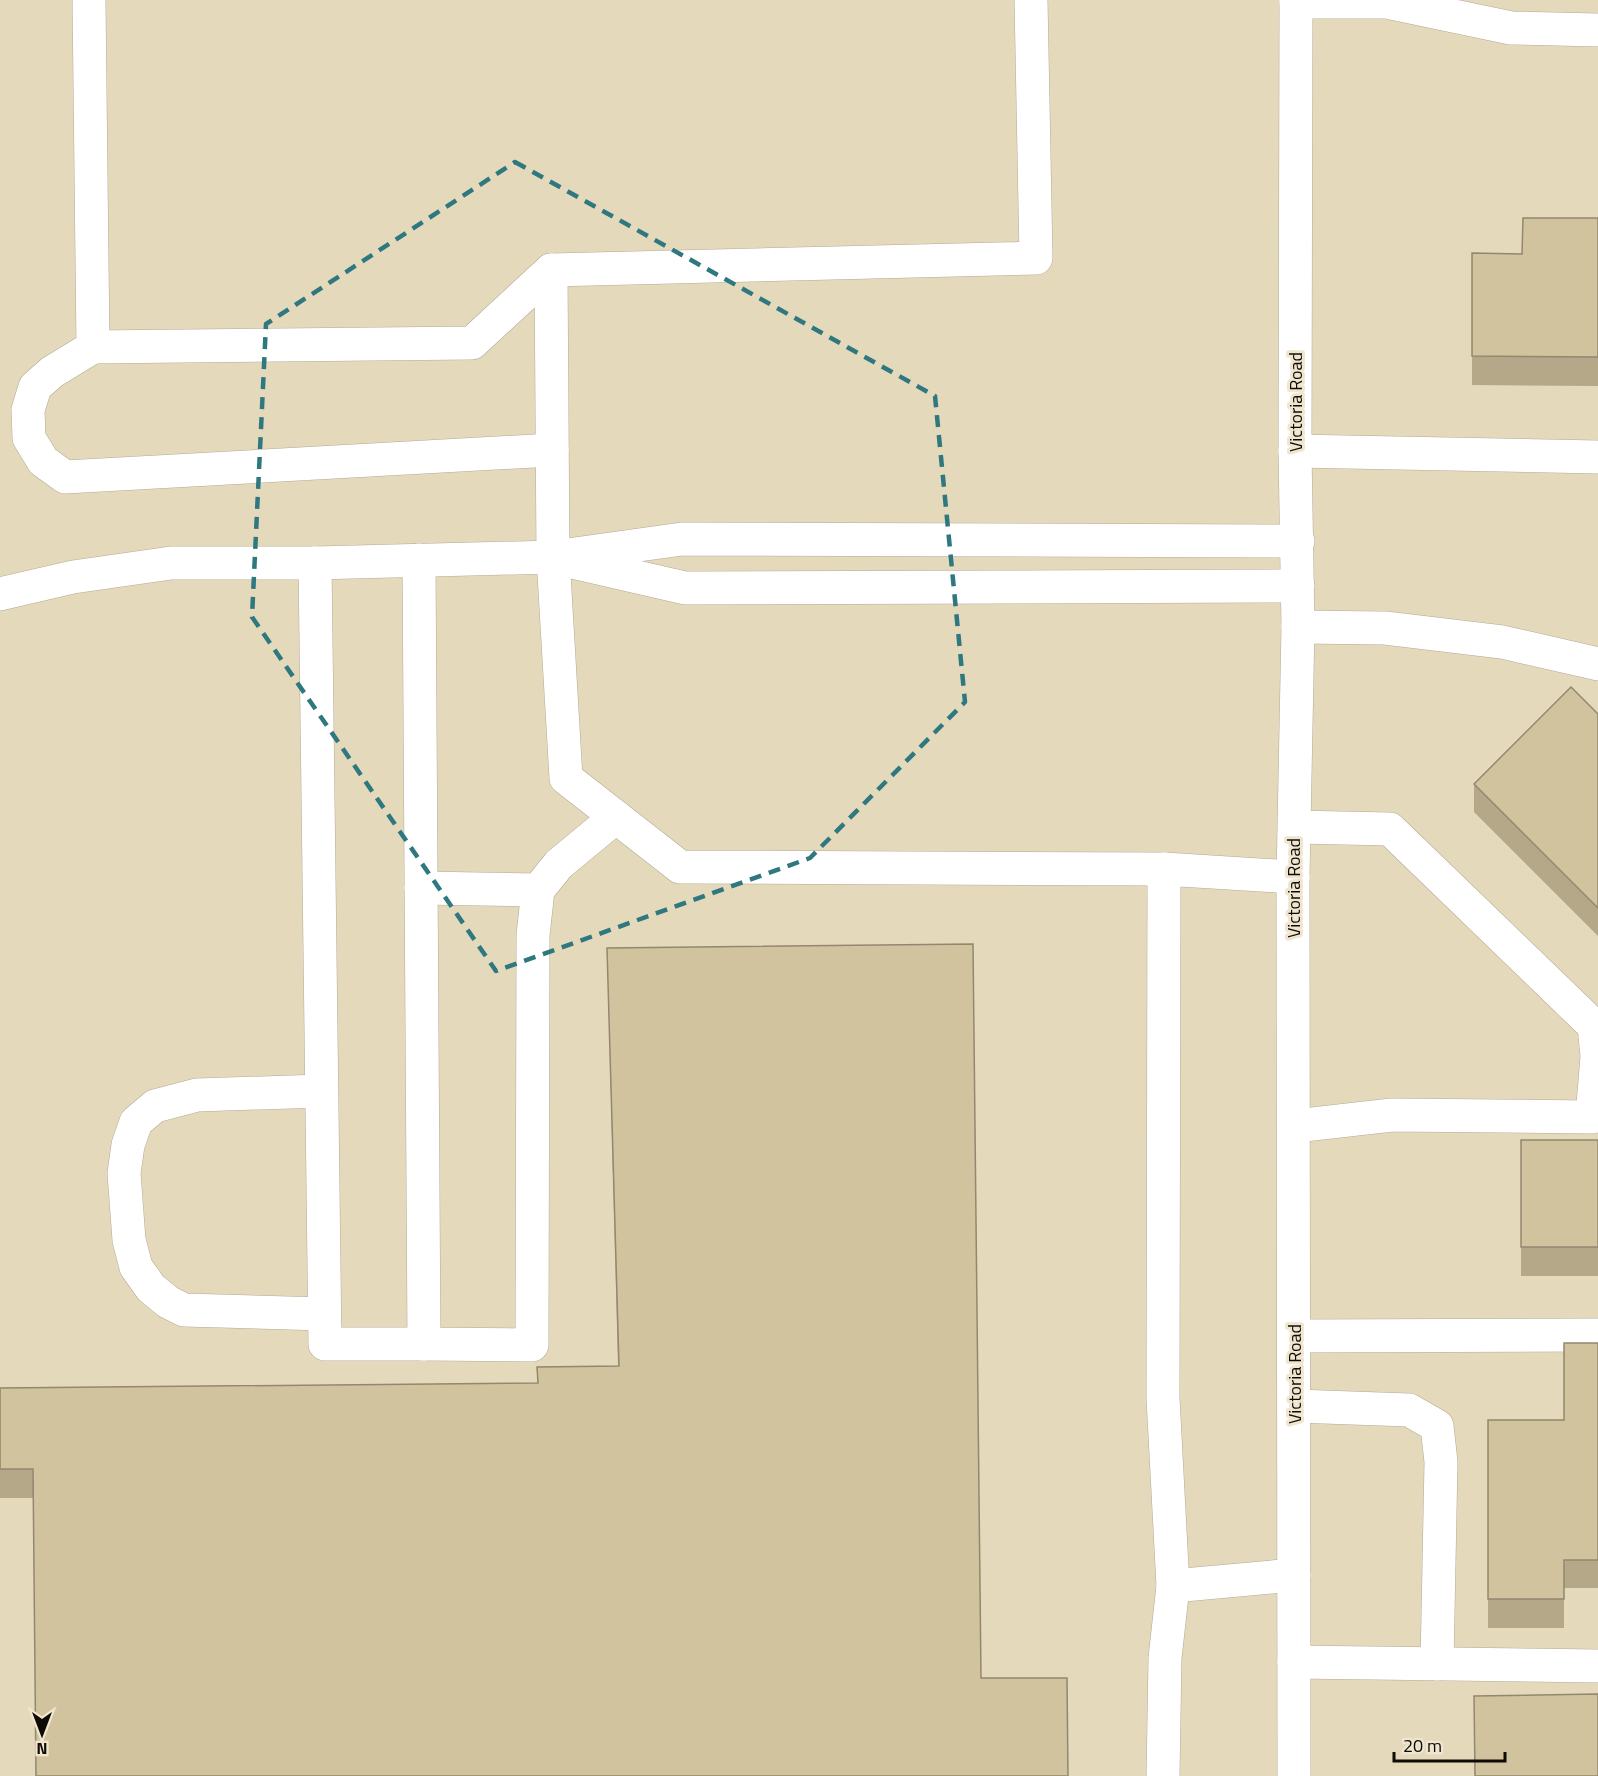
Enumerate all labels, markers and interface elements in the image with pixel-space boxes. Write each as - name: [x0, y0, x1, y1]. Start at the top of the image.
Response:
- street label: Victoria Road: [1282, 352, 1309, 452]
- street label: Victoria Road: [1280, 838, 1307, 938]
- street label: Victoria Road: [1281, 1324, 1308, 1424]
- north arrow: [12, 1704, 72, 1764]
- scale bar: [1394, 1725, 1505, 1763]
- text: 20 m: [1403, 1732, 1442, 1759]
- text: N: [36, 1737, 48, 1761]

